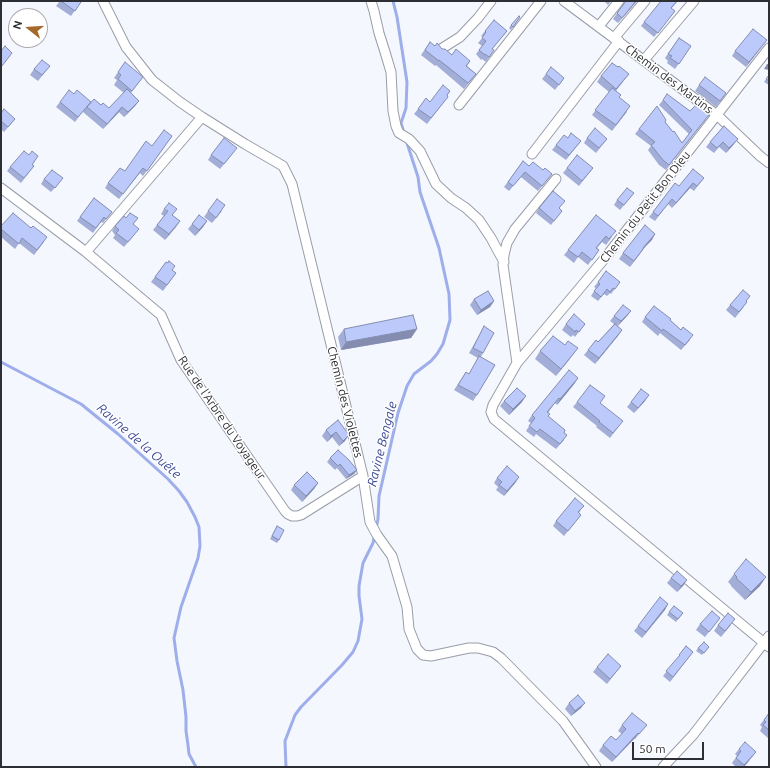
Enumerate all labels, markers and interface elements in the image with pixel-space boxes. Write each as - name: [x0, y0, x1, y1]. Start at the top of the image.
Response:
- north arrow: [8, 8, 48, 48]
- text: N: [11, 19, 24, 30]
- street label: Chemin des Martins: [622, 41, 716, 117]
- street label: Chemin du Petit Bon Dieu: [597, 148, 693, 266]
- street label: Chemin des Violettes: [324, 345, 366, 459]
- street label: Rue de l'Arbre du Voyageur: [175, 353, 269, 483]
- water label: Ravine de la Ouête: [94, 400, 184, 482]
- water label: Ravine Bengale: [364, 400, 400, 488]
- scale bar: [634, 734, 706, 760]
- text: 50 m: [639, 742, 666, 755]

